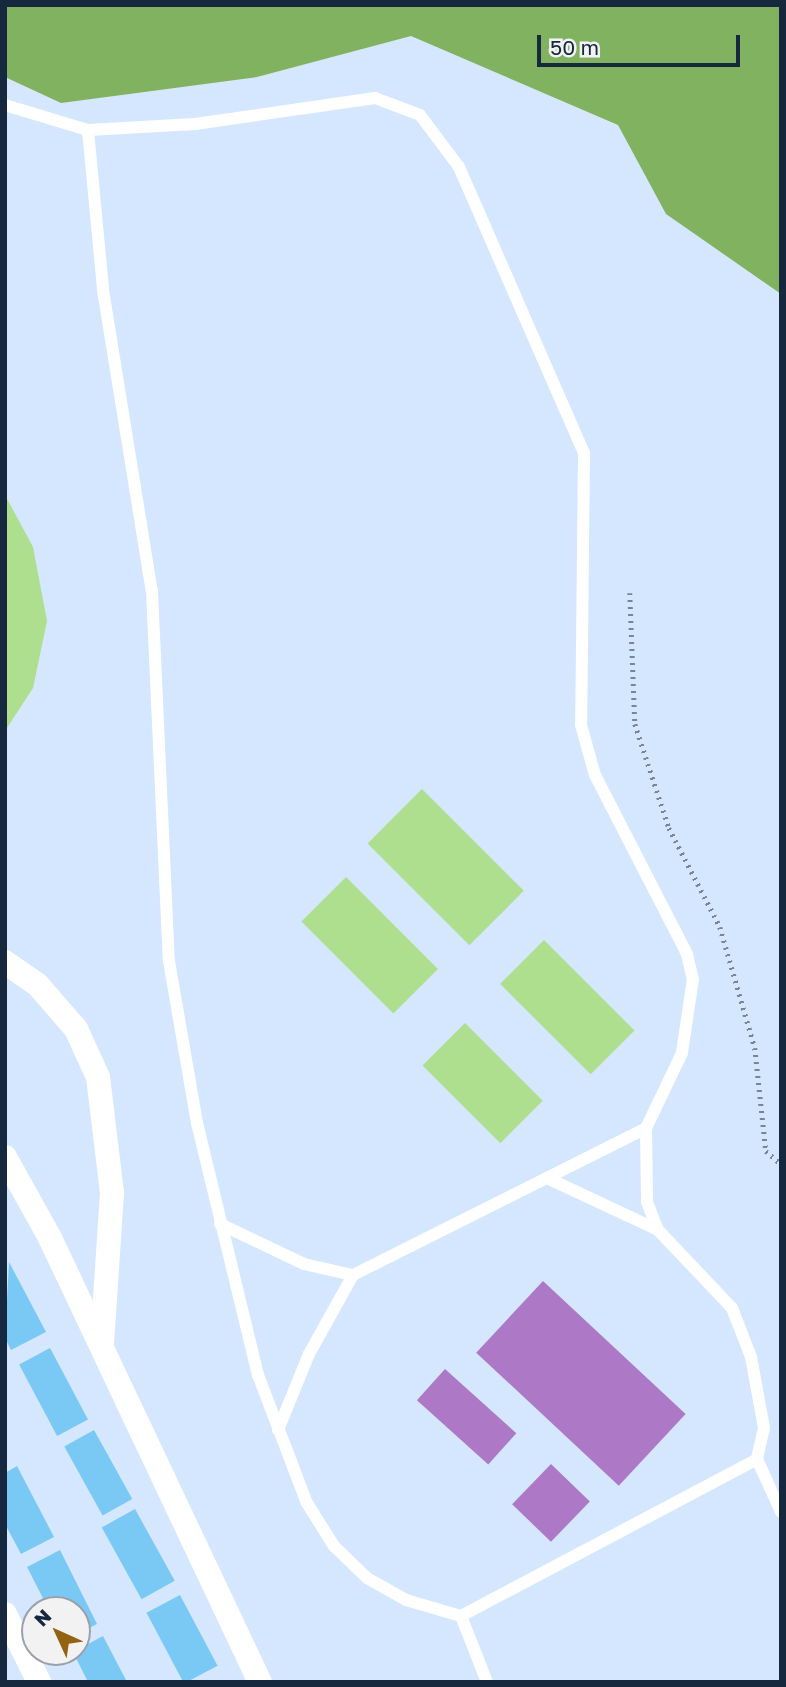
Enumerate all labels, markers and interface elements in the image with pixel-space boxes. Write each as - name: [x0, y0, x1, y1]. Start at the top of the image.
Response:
- scale bar: [541, 21, 744, 65]
- text: 50 m: [550, 34, 599, 60]
- north arrow: [21, 1596, 91, 1666]
- text: N: [29, 1604, 55, 1630]

